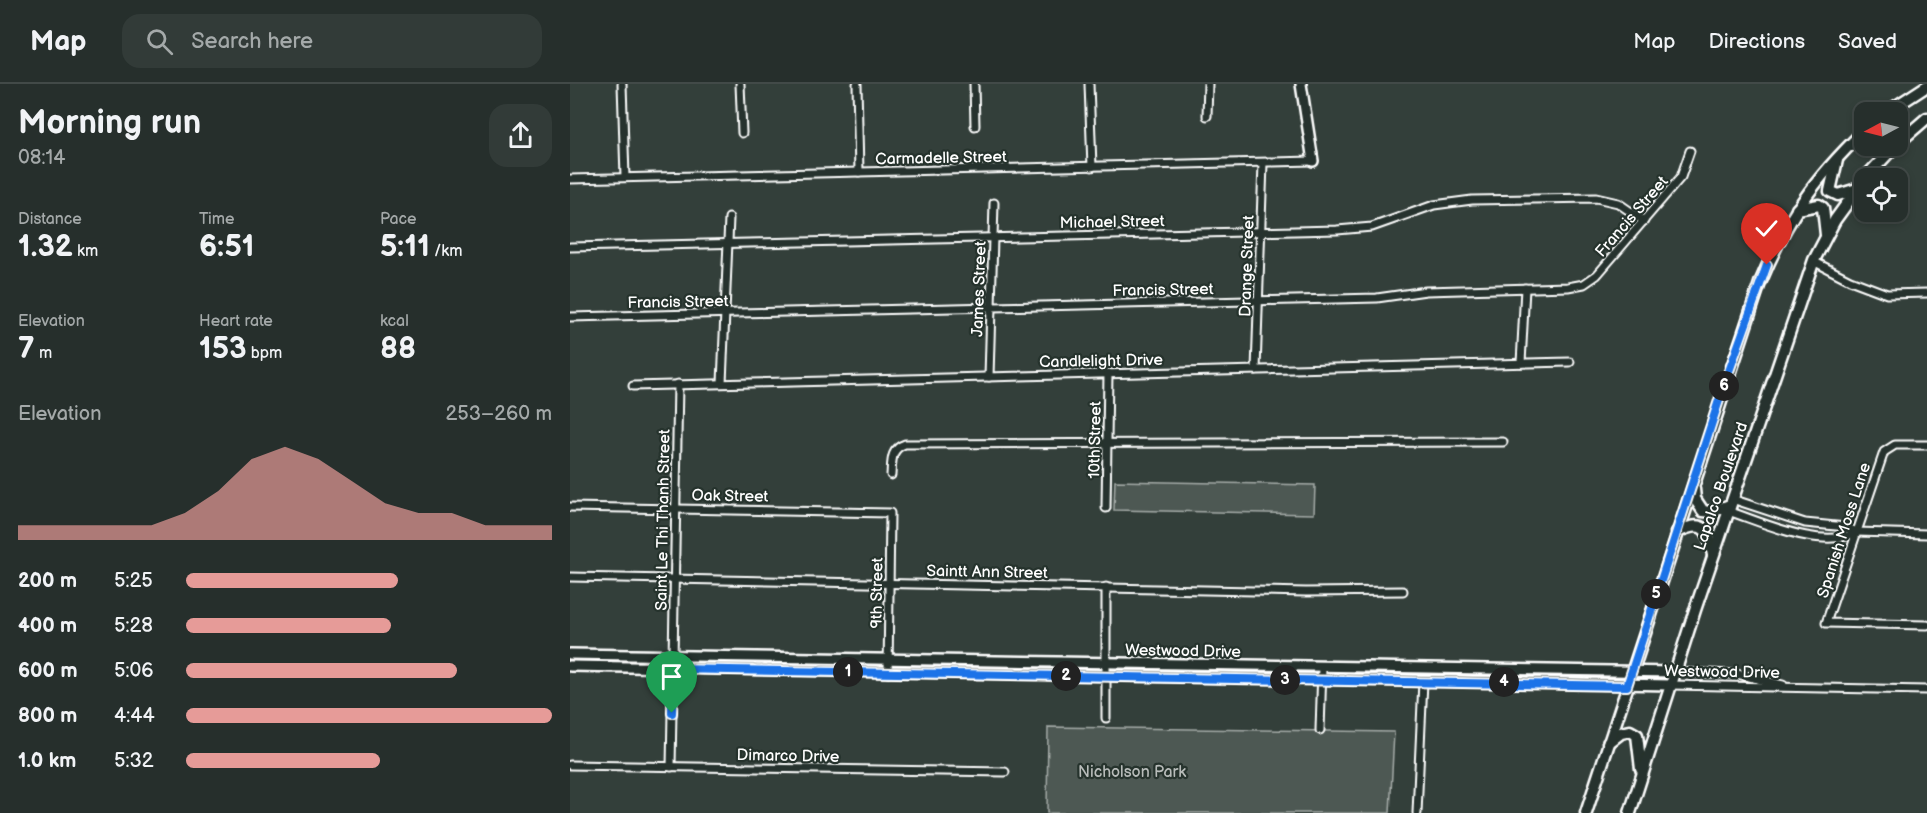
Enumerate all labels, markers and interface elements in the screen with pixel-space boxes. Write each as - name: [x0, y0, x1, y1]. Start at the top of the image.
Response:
- search box: [122, 14, 542, 68]
- text: Map: [30, 25, 86, 58]
- icon: search: [143, 25, 176, 58]
- text: Search here: [191, 28, 313, 55]
- text: Map: [1633, 29, 1676, 54]
- text: Directions: [1709, 29, 1805, 54]
- text: Saved: [1838, 29, 1897, 54]
- north arrow: [1854, 102, 1908, 156]
- map controls: [1854, 102, 1908, 222]
- text: Morning run: [18, 103, 201, 143]
- button: share: [489, 104, 552, 167]
- text: 08:14: [18, 146, 65, 170]
- street label: Carmadelle Street: [875, 148, 1007, 169]
- button: locate: [1854, 168, 1908, 222]
- street label: Francis Street: [1592, 173, 1673, 261]
- pin: [1741, 203, 1792, 265]
- text: Distance: [18, 210, 82, 229]
- text: Time: [199, 210, 234, 229]
- text: Pace: [380, 210, 416, 229]
- street label: Michael Street: [1059, 212, 1165, 233]
- icon: check: [1750, 212, 1783, 245]
- street label: Drange Street: [1236, 215, 1259, 317]
- text: 1.32: [18, 229, 73, 265]
- text: 6:51: [199, 229, 254, 265]
- text: 5:11: [380, 229, 430, 265]
- street label: James Street: [968, 241, 991, 337]
- text: km: [73, 242, 98, 261]
- text: /km: [430, 242, 462, 261]
- street label: Francis Street: [1112, 280, 1214, 301]
- street label: Francis Street: [627, 292, 729, 313]
- text: Elevation: [18, 312, 85, 331]
- text: Heart rate: [199, 312, 273, 331]
- text: kcal: [380, 312, 409, 331]
- text: 7: [18, 331, 35, 367]
- text: 153: [199, 331, 246, 367]
- text: 88: [380, 331, 416, 367]
- text: m: [35, 344, 52, 363]
- text: bpm: [246, 344, 282, 363]
- street label: Candlelight Drive: [1039, 351, 1164, 372]
- pin: 6: [1709, 371, 1739, 401]
- text: 6: [1719, 376, 1729, 395]
- street label: 10th Street: [1085, 401, 1106, 479]
- text: Elevation: [18, 402, 101, 426]
- text: 253–260 m: [446, 402, 552, 426]
- street label: Lapalco Boulevard: [1691, 420, 1752, 553]
- street label: Saint Le Thi Thanh Street: [652, 429, 675, 611]
- street label: Spanish Moss Lane: [1814, 460, 1875, 601]
- street label: Oak Street: [691, 486, 769, 507]
- street label: 9th Street: [867, 557, 888, 629]
- street label: Saintt Ann Street: [926, 562, 1048, 583]
- text: 200 m: [18, 569, 77, 593]
- text: 5:25: [114, 569, 153, 593]
- pin: 5: [1641, 579, 1671, 609]
- text: 5: [1651, 584, 1661, 603]
- text: 400 m: [18, 614, 77, 638]
- text: 5:28: [114, 614, 153, 638]
- street label: Westwood Drive: [1125, 641, 1242, 662]
- pin: [646, 651, 697, 713]
- pin: 1: [833, 657, 863, 687]
- text: 600 m: [18, 659, 78, 683]
- text: 5:06: [114, 659, 153, 683]
- icon: arrive: [655, 660, 688, 693]
- pin: 2: [1051, 661, 1081, 691]
- text: 1: [845, 662, 851, 681]
- street label: Westwood Drive: [1664, 662, 1781, 683]
- pin: 3: [1270, 665, 1300, 695]
- text: 2: [1061, 666, 1071, 685]
- pin: 4: [1489, 667, 1519, 697]
- text: 3: [1280, 670, 1290, 689]
- text: 4: [1499, 672, 1509, 691]
- text: 800 m: [18, 704, 77, 728]
- text: 4:44: [114, 704, 155, 728]
- street label: Dimarco Drive: [736, 746, 840, 767]
- text: 1.0 km: [18, 749, 76, 773]
- text: 5:32: [114, 749, 154, 773]
- park label: Nicholson Park: [1078, 763, 1186, 782]

